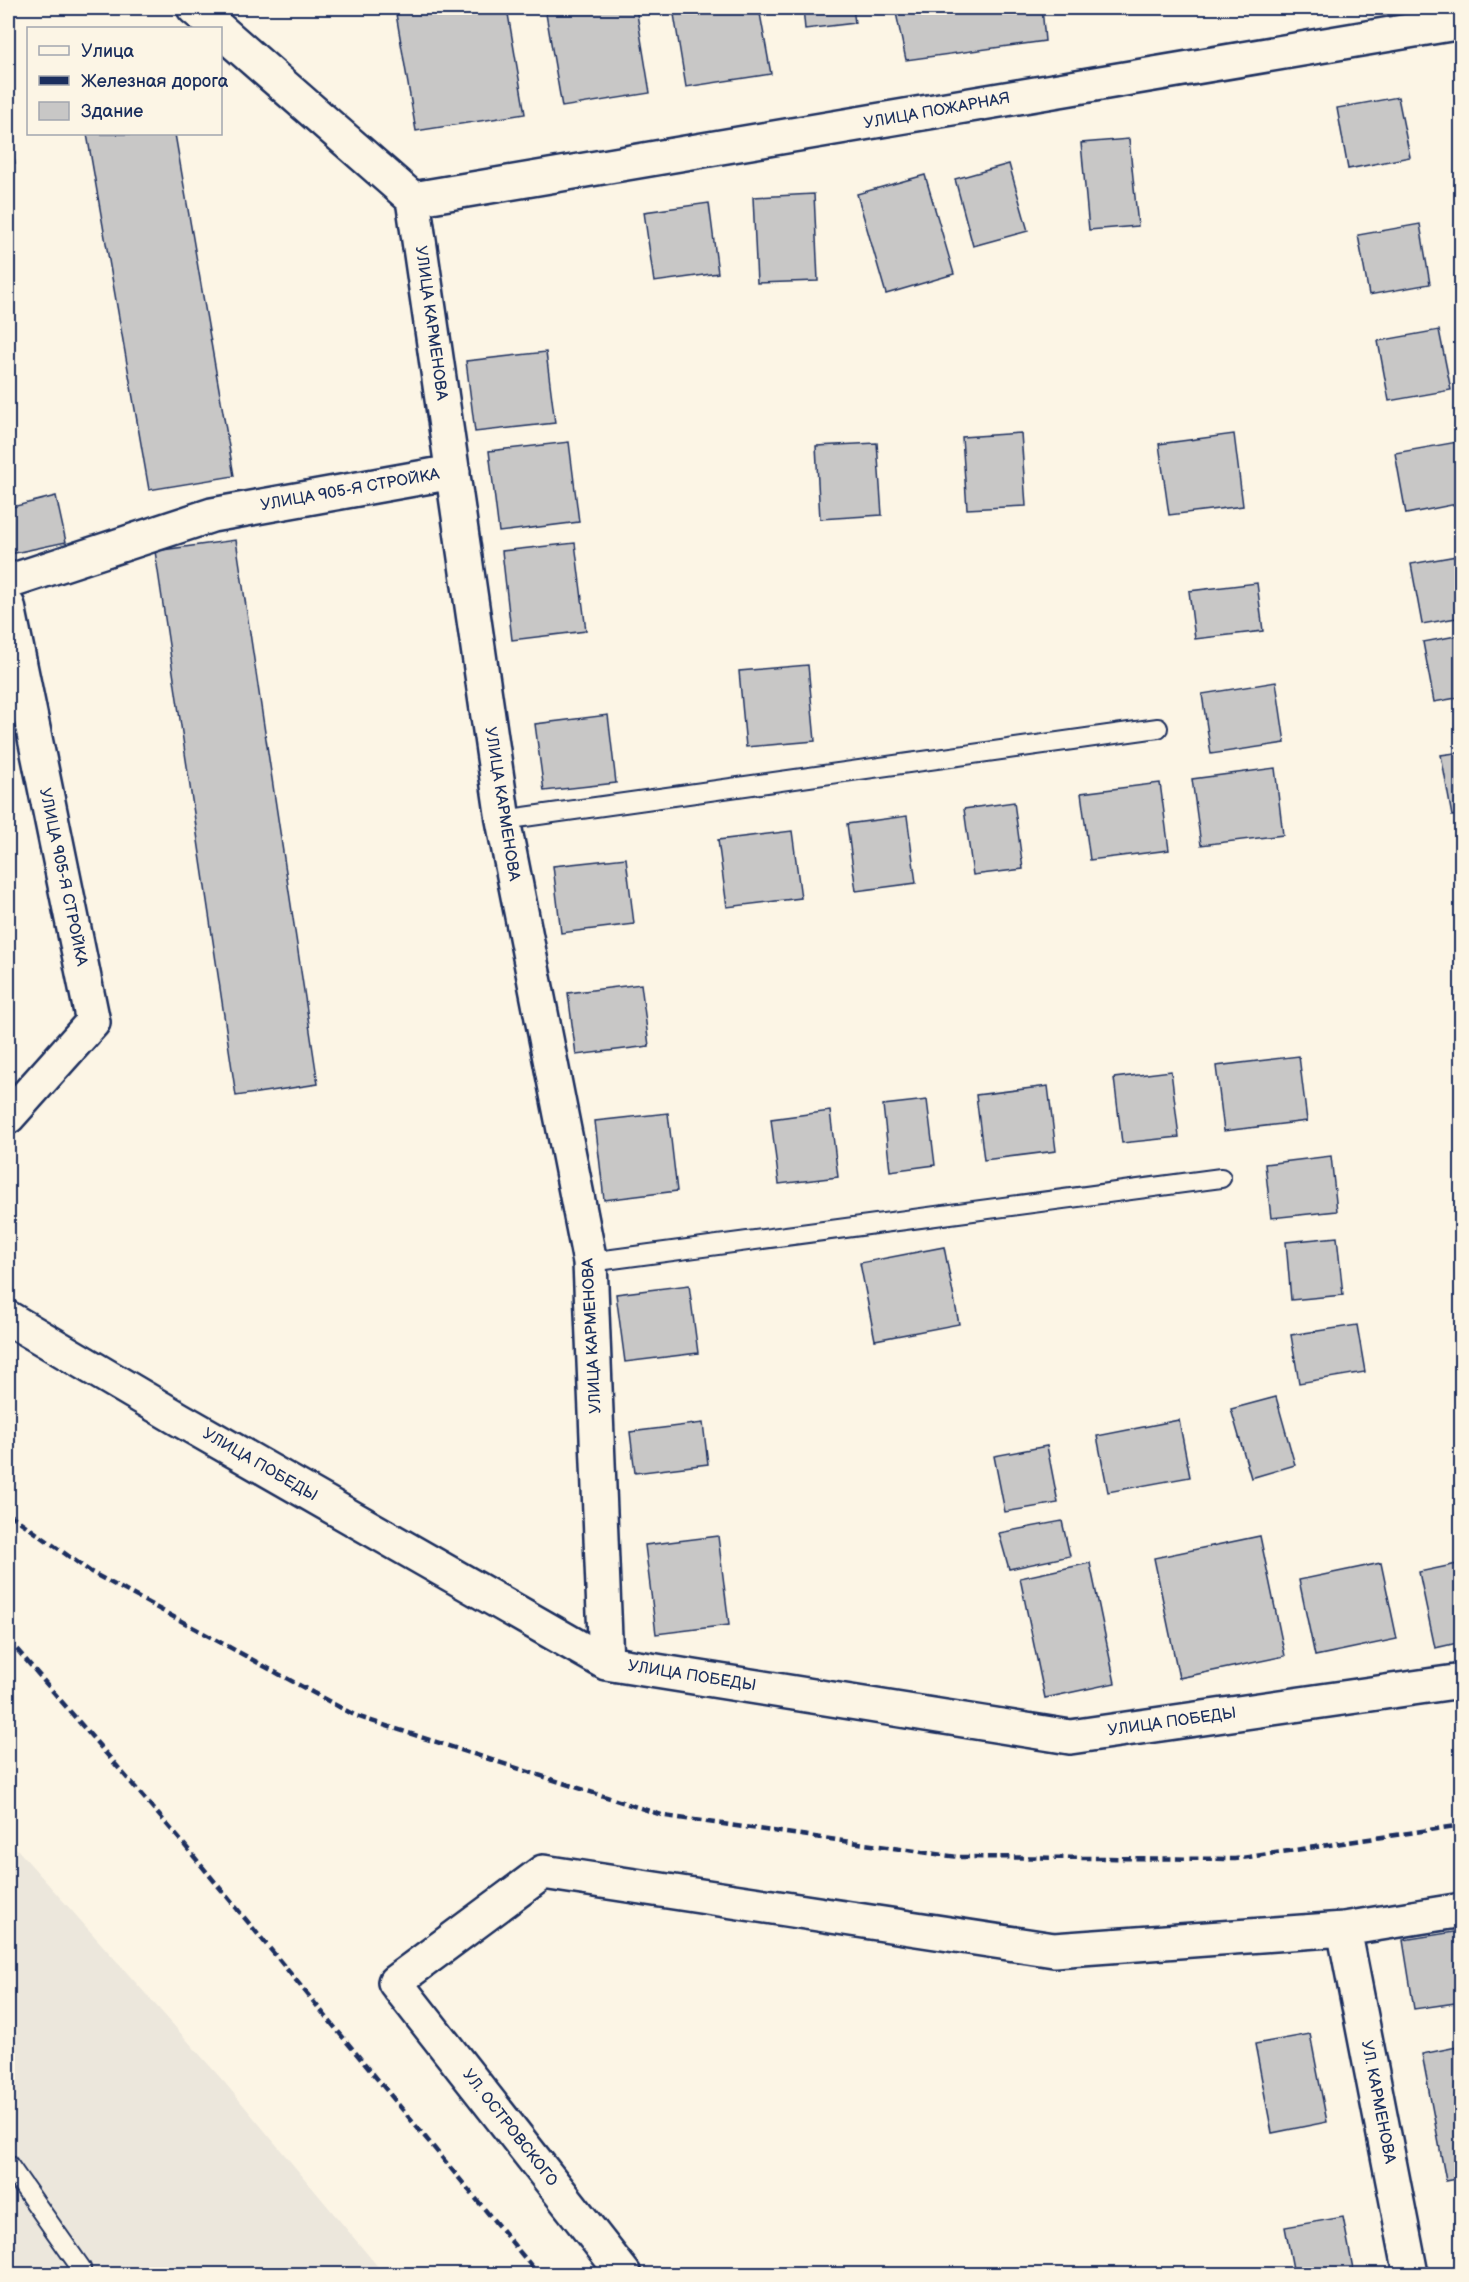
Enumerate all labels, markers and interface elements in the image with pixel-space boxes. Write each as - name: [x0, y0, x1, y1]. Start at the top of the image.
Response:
- legend: [27, 27, 222, 135]
- text: Улица: [81, 41, 135, 62]
- text: Железная дорога: [81, 71, 229, 92]
- street label: УЛИЦА ПОЖАРНАЯ: [862, 89, 1012, 133]
- text: Здание: [81, 101, 143, 122]
- street label: УЛИЦА КАРМЕНОВА: [411, 245, 451, 402]
- street label: УЛИЦА 905-Я СТРОЙКА: [259, 465, 441, 515]
- street label: УЛИЦА КАРМЕНОВА: [480, 726, 524, 883]
- street label: УЛИЦА 905-Я СТРОЙКА: [35, 786, 91, 968]
- street label: УЛИЦА КАРМЕНОВА: [578, 1257, 606, 1414]
- street label: УЛИЦА ПОБЕДЫ: [199, 1424, 321, 1506]
- street label: УЛИЦА ПОБЕДЫ: [627, 1656, 757, 1696]
- street label: УЛИЦА ПОБЕДЫ: [1107, 1704, 1237, 1740]
- street label: УЛ. КАРМЕНОВА: [1357, 2039, 1399, 2166]
- street label: УЛ. ОСТРОВСКОГО: [458, 2066, 562, 2191]

